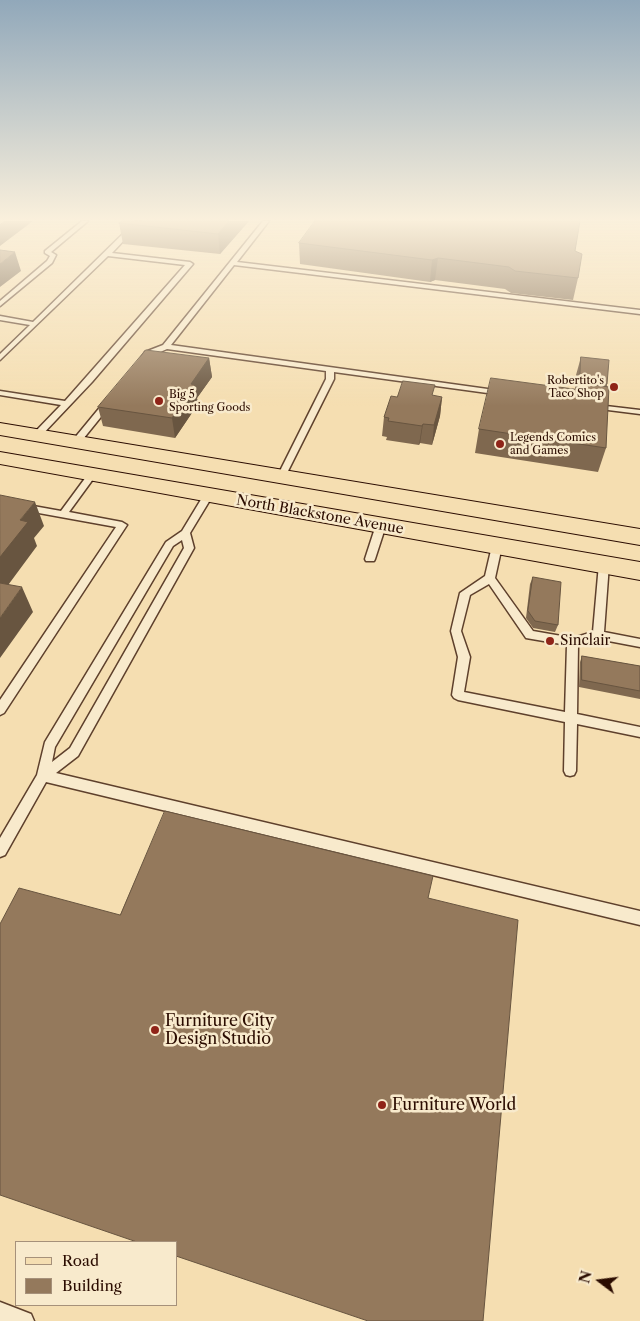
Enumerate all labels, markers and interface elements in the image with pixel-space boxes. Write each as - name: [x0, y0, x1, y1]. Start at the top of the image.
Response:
- place label: Robertito's Taco Shop: [547, 374, 604, 400]
- marker: Robertito's Taco Shop: [608, 381, 620, 393]
- place label: Big 5 Sporting Goods: [169, 388, 250, 414]
- marker: Big 5 Sporting Goods: [153, 395, 165, 407]
- place label: Legends Comics and Games: [510, 431, 596, 457]
- marker: Legends Comics and Games: [494, 438, 506, 450]
- street label: North Blackstone Avenue: [235, 492, 405, 538]
- place label: Sinclair: [560, 633, 610, 649]
- marker: Sinclair: [544, 635, 556, 647]
- place label: Furniture City Design Studio: [165, 1011, 274, 1049]
- marker: Furniture City Design Studio: [149, 1024, 161, 1036]
- place label: Furniture World: [392, 1095, 516, 1115]
- marker: Furniture World: [376, 1099, 388, 1111]
- legend: [15, 1241, 178, 1306]
- text: Road: [62, 1251, 99, 1270]
- north arrow: [575, 1256, 625, 1306]
- text: N: [575, 1269, 596, 1285]
- text: Building: [62, 1276, 122, 1295]

